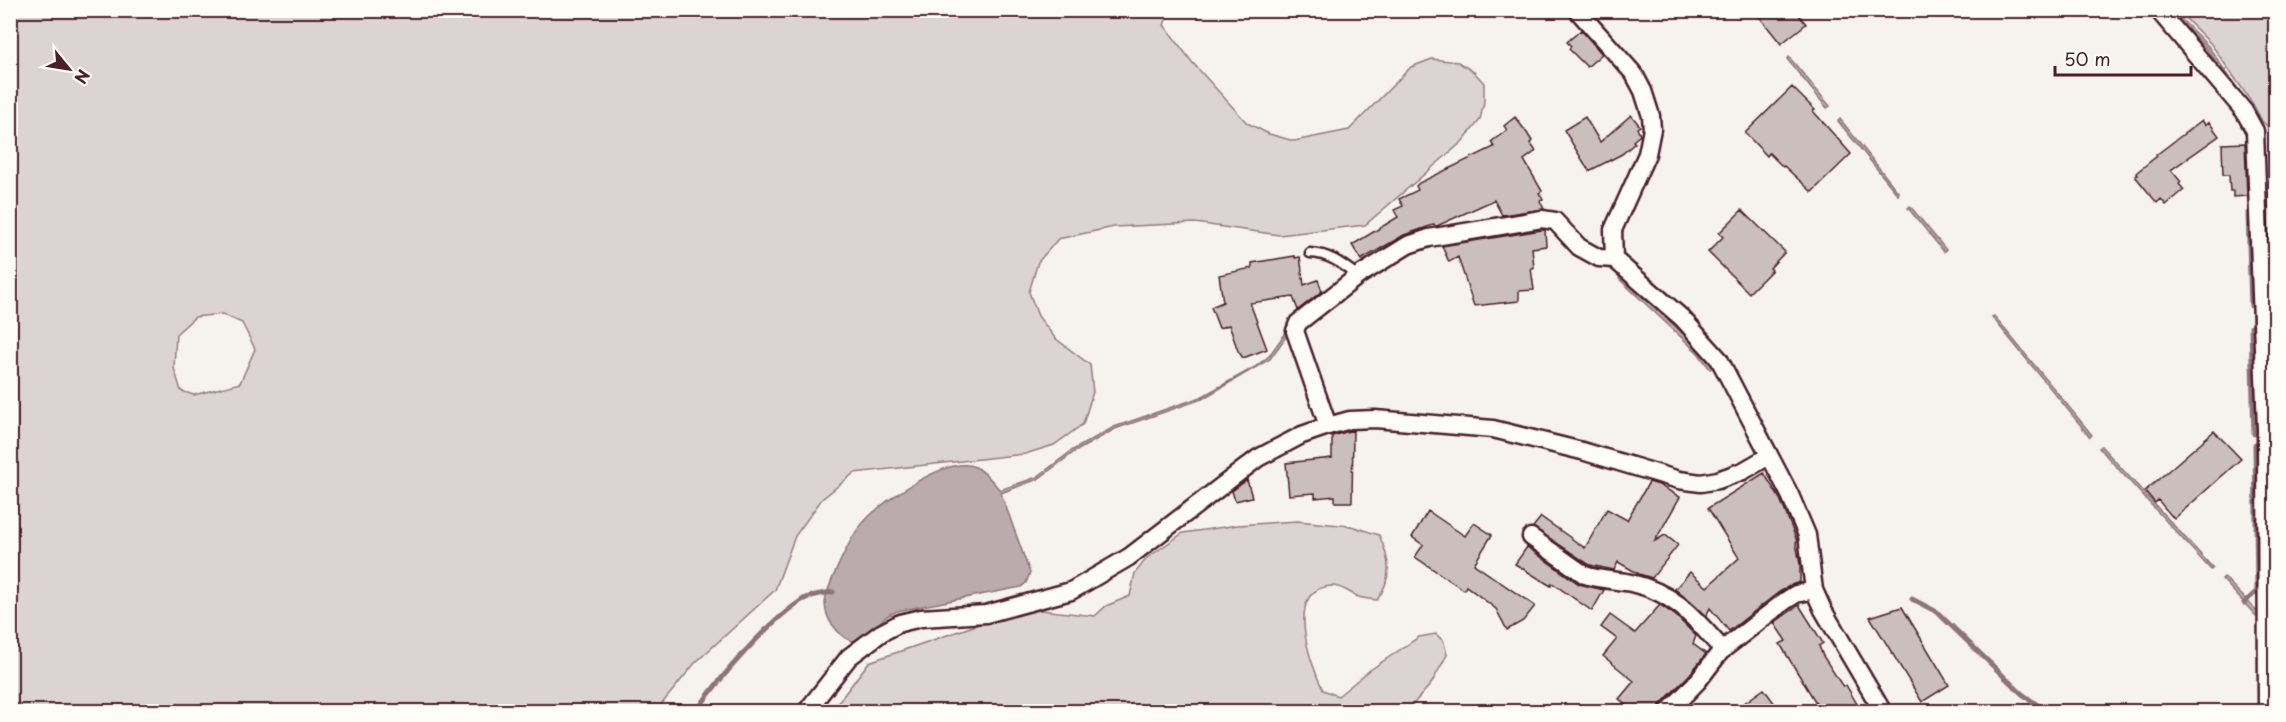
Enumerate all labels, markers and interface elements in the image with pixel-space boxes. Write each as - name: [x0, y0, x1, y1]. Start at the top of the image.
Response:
- north arrow: [39, 39, 99, 99]
- scale bar: [2055, 39, 2192, 77]
- text: 50 m: [2064, 45, 2111, 72]
- text: N: [69, 66, 96, 88]

